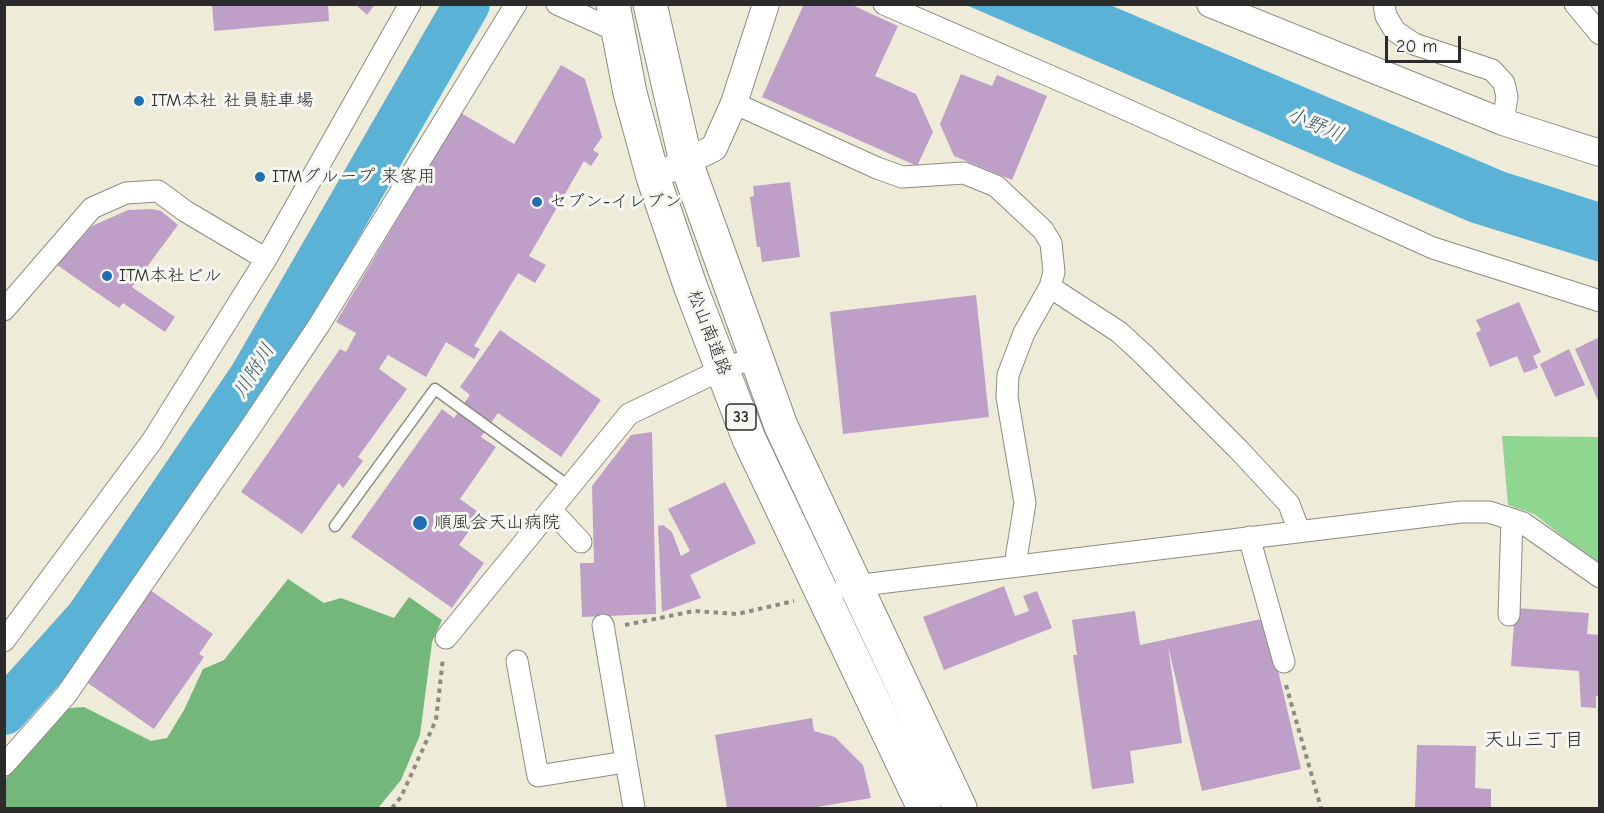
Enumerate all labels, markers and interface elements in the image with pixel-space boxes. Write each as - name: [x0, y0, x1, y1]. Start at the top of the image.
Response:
- scale bar: [1388, 24, 1464, 62]
- text: 20 m: [1396, 36, 1437, 57]
- place label: ITM本社 社員駐車場: [151, 90, 313, 112]
- marker: ITM本社 社員駐車場: [132, 94, 146, 108]
- water label: 小野川: [1283, 102, 1347, 148]
- place label: ITMグループ 来客用: [272, 166, 435, 188]
- marker: ITMグループ 来客用: [253, 170, 267, 184]
- place label: セブン-イレブン: [549, 191, 682, 213]
- marker: セブン-イレブン: [530, 195, 544, 209]
- place label: ITM本社ビル: [119, 265, 221, 287]
- marker: ITM本社ビル: [100, 269, 114, 283]
- street label: 松山南道路: [683, 287, 735, 379]
- water label: 川附川: [228, 339, 280, 403]
- road number: 33: [726, 404, 756, 430]
- place label: 順風会天山病院: [434, 512, 560, 534]
- marker: 順風会天山病院: [411, 514, 429, 532]
- district label: 天山三丁目: [1484, 728, 1584, 752]

